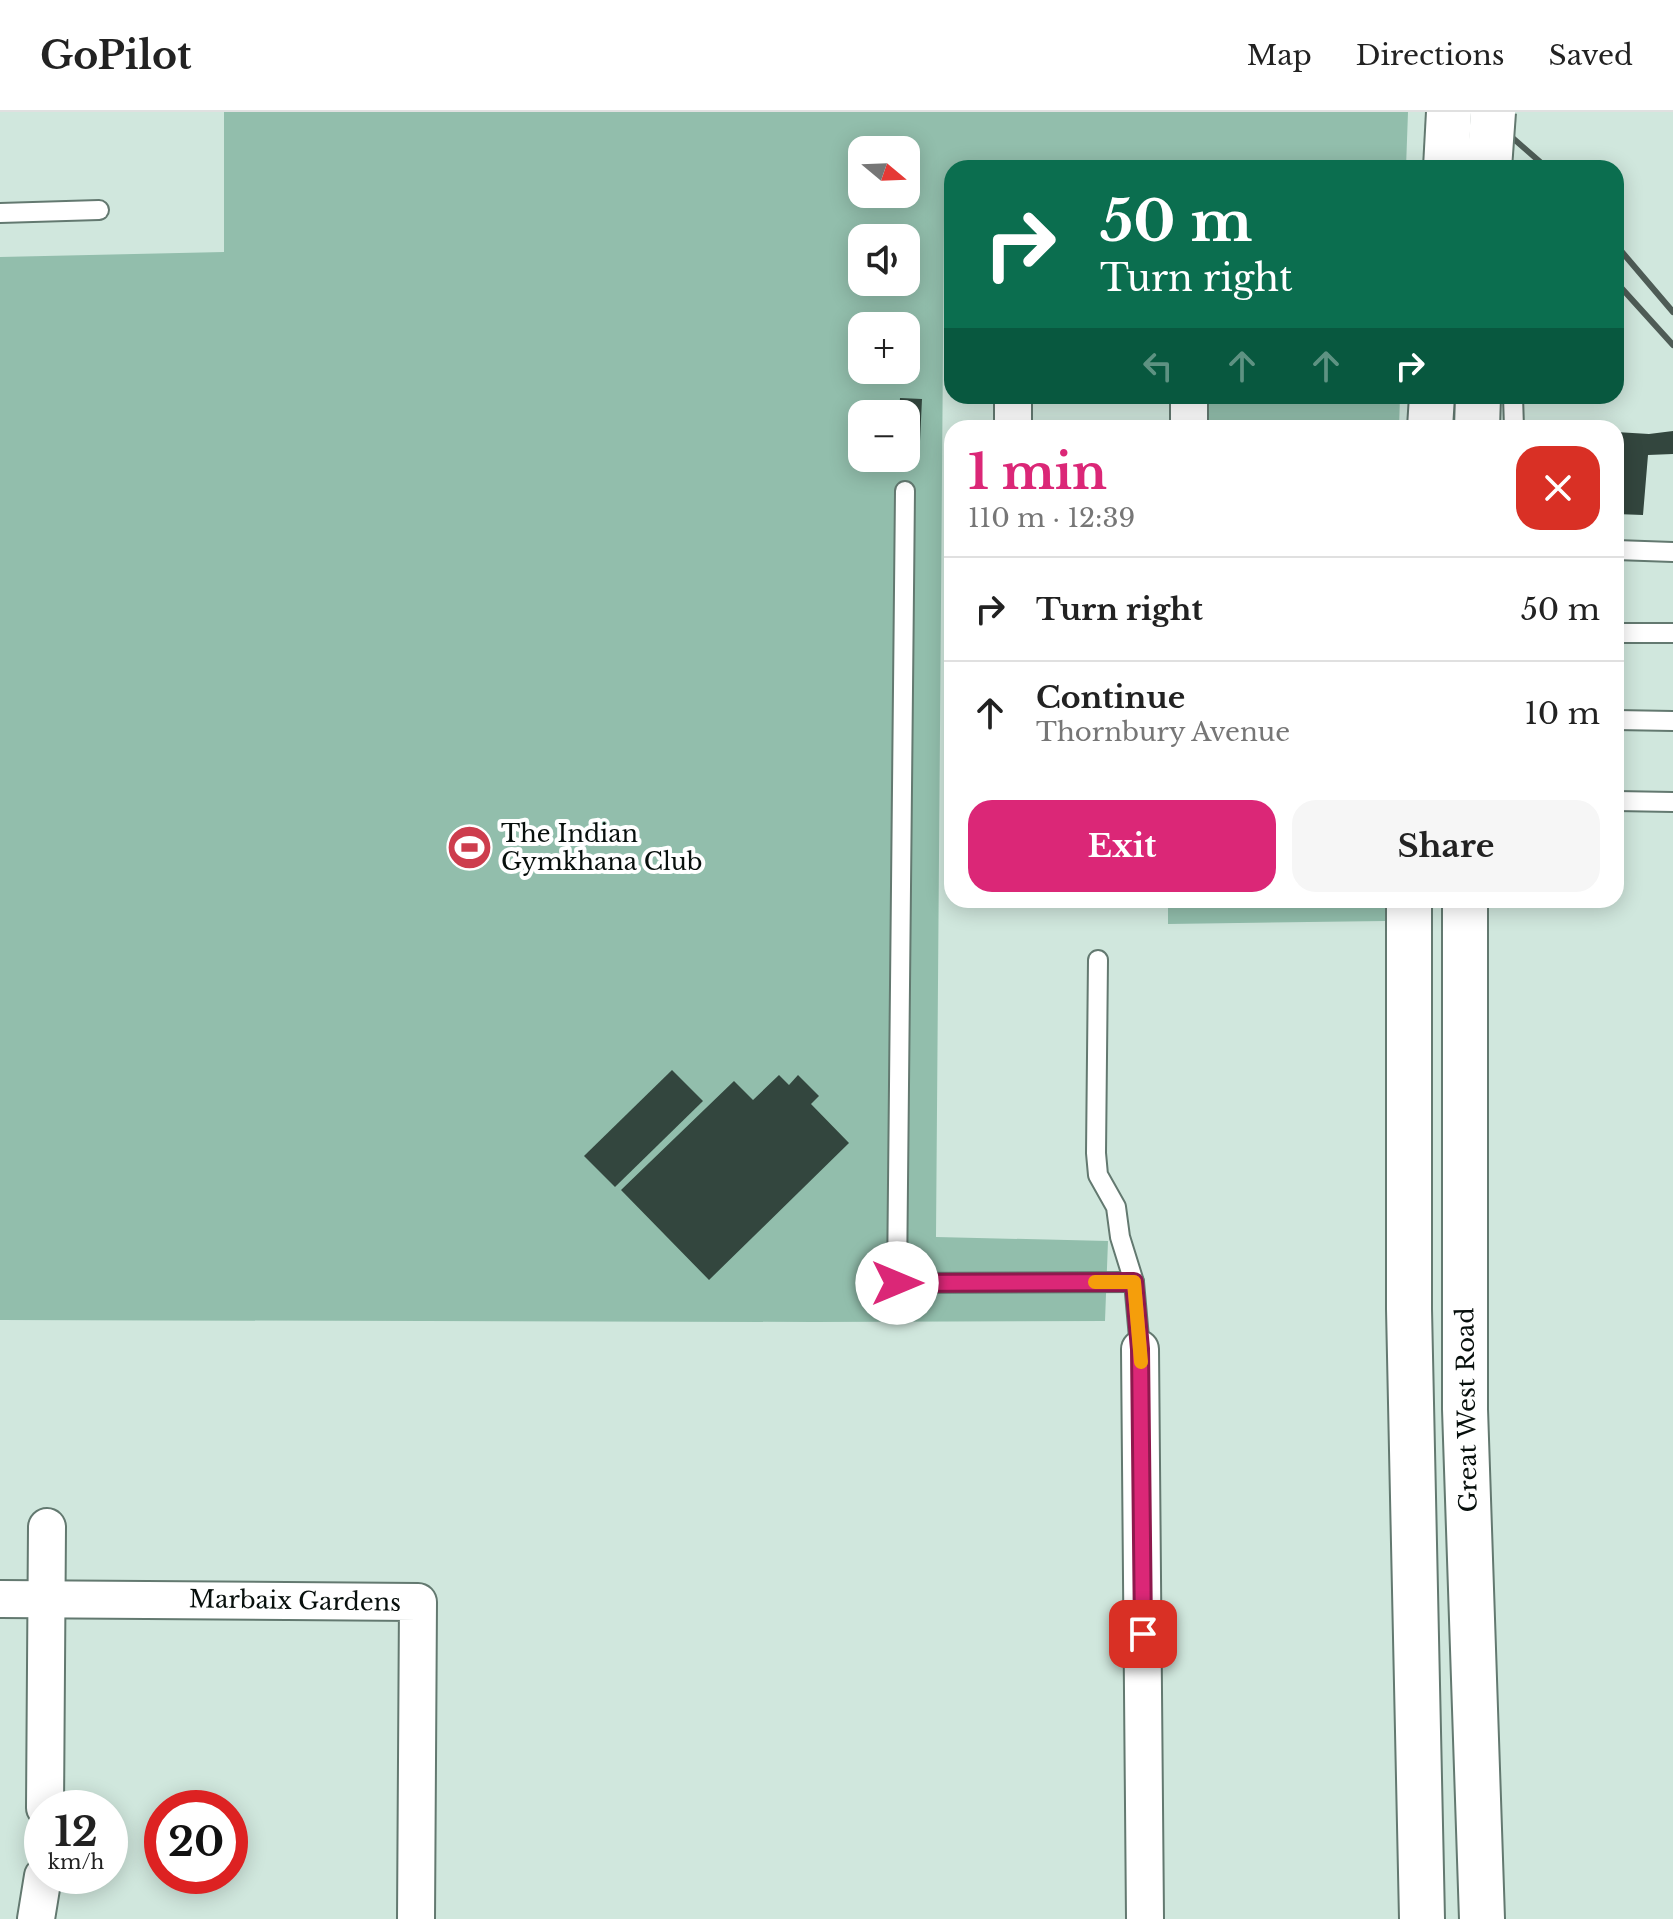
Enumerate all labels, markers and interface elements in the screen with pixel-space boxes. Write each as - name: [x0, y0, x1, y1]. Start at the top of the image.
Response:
- text: GoPilot: [40, 32, 192, 79]
- text: Map: [1247, 38, 1312, 73]
- text: Directions: [1356, 38, 1505, 73]
- text: Saved: [1549, 38, 1633, 73]
- north arrow: [848, 136, 920, 208]
- map controls: [848, 136, 920, 472]
- text: 50 m: [1100, 187, 1252, 256]
- icon: right: [968, 192, 1072, 296]
- button: sound: [848, 224, 920, 296]
- text: Turn right: [1100, 256, 1293, 301]
- button: +: [848, 312, 920, 384]
- icon: left: [1136, 344, 1180, 388]
- icon: ahead: [1220, 344, 1264, 388]
- icon: ahead: [1304, 344, 1348, 388]
- icon: right: [1388, 344, 1432, 388]
- button: −: [848, 400, 920, 472]
- text: 1 min: [968, 442, 1107, 502]
- button: close: [1516, 446, 1600, 530]
- text: 110 m · 12:39: [968, 502, 1135, 534]
- icon: right: [968, 587, 1012, 631]
- text: Turn right: [1036, 591, 1203, 628]
- text: 50 m: [1521, 591, 1600, 628]
- text: Continue: [1036, 679, 1185, 716]
- icon: ahead: [968, 691, 1012, 735]
- text: 10 m: [1524, 695, 1600, 732]
- text: Thornbury Avenue: [1036, 716, 1290, 748]
- button: Exit: [968, 800, 1276, 892]
- button: Share: [1292, 800, 1600, 892]
- place label: The Indian Gymkhana Club: [501, 819, 703, 876]
- sports icon: The Indian Gymkhana Club: [446, 824, 494, 872]
- position arrow: [855, 1241, 939, 1325]
- street label: Great West Road: [1450, 1307, 1483, 1513]
- street label: Marbaix Gardens: [189, 1584, 401, 1617]
- pin: [1109, 1600, 1177, 1668]
- icon: arrive: [1121, 1612, 1165, 1656]
- speed limit sign: 20: [144, 1790, 248, 1894]
- text: 12: [54, 1807, 98, 1857]
- text: km/h: [48, 1850, 104, 1874]

